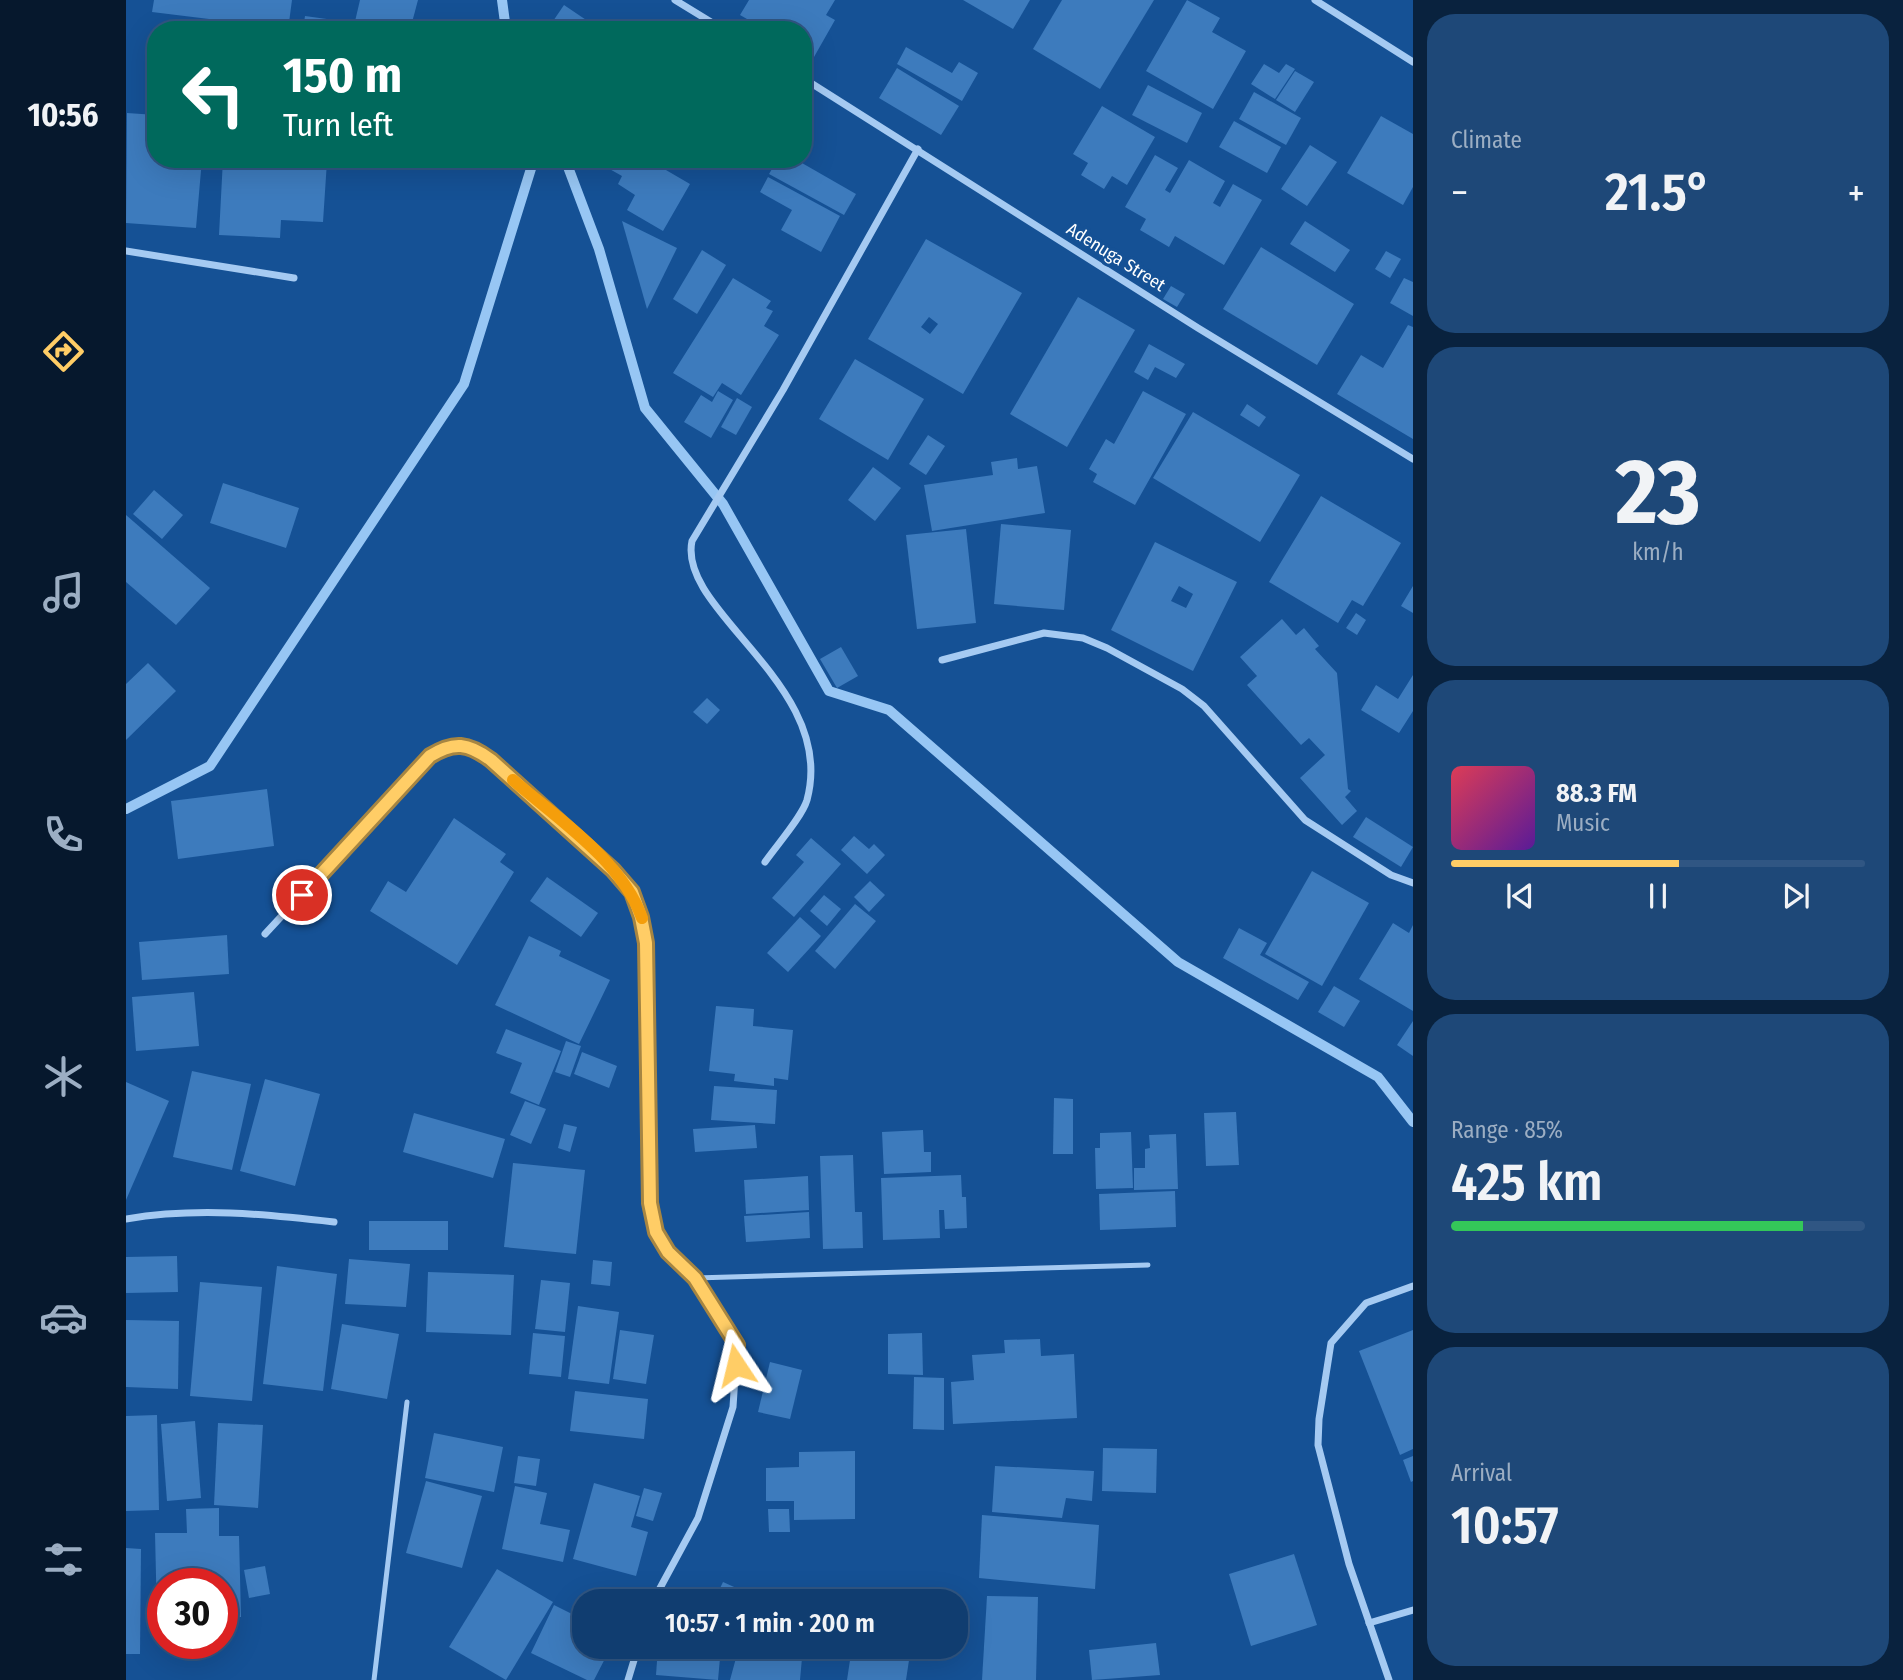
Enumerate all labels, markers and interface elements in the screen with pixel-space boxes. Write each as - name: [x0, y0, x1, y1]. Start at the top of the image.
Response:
- text: 150 m: [283, 46, 402, 105]
- icon: left: [168, 49, 259, 140]
- text: 10:56: [27, 96, 99, 134]
- text: Turn left: [283, 106, 393, 144]
- text: Climate: [1451, 126, 1522, 154]
- text: 21.5°: [1605, 161, 1711, 224]
- text: −: [1451, 170, 1468, 216]
- text: +: [1848, 170, 1865, 216]
- street label: Adenuga Street: [1063, 218, 1170, 296]
- icon: directions: [39, 327, 88, 376]
- text: 23: [1615, 438, 1701, 547]
- text: km/h: [1632, 538, 1684, 566]
- icon: music: [39, 568, 88, 617]
- text: 88.3 FM: [1556, 778, 1637, 809]
- text: Music: [1556, 809, 1610, 837]
- icon: phone: [39, 810, 88, 859]
- pin: [272, 865, 332, 925]
- icon: arrive: [283, 876, 321, 914]
- icon: previous: [1501, 877, 1539, 915]
- icon: pause: [1639, 877, 1677, 915]
- icon: next: [1777, 877, 1815, 915]
- icon: climate: [39, 1052, 88, 1101]
- text: Range · 85%: [1451, 1116, 1563, 1144]
- text: 425 km: [1451, 1151, 1603, 1214]
- icon: car: [39, 1293, 88, 1342]
- position arrow: [699, 1328, 773, 1402]
- text: Arrival: [1451, 1459, 1512, 1487]
- text: 10:57: [1451, 1494, 1559, 1557]
- icon: filters: [39, 1535, 88, 1584]
- speed limit sign: 30: [147, 1568, 238, 1659]
- text: 10:57 · 1 min · 200 m: [665, 1608, 875, 1639]

